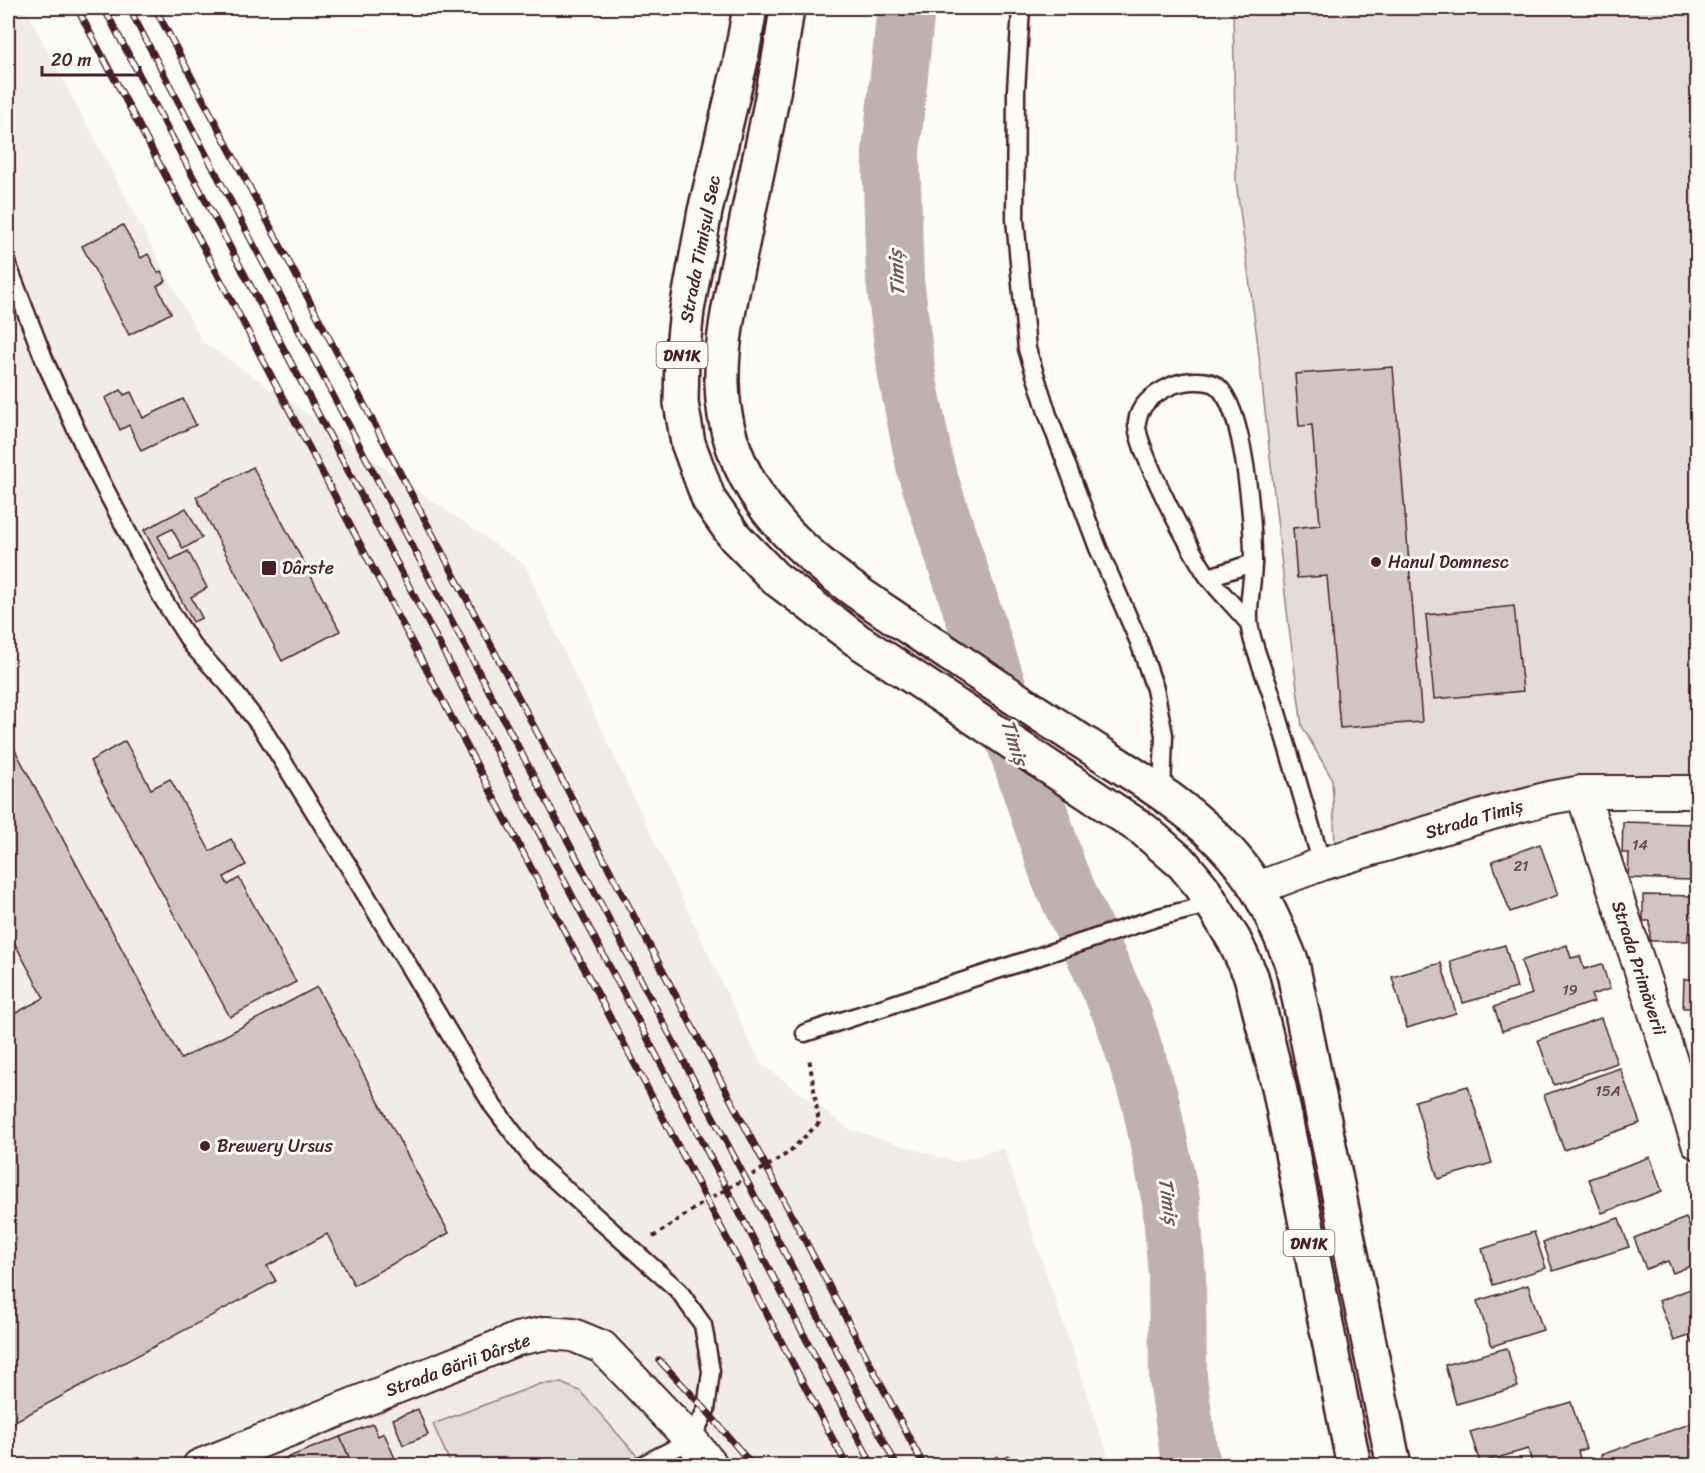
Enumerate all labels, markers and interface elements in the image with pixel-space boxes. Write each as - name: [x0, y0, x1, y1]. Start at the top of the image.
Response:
- scale bar: [42, 39, 140, 77]
- text: 20 m: [51, 44, 91, 76]
- street label: Strada Timișul Sec: [670, 173, 730, 325]
- water label: Timiș: [877, 246, 916, 297]
- road number: DN1K: [656, 342, 708, 368]
- place label: Hanul Domnesc: [1388, 546, 1509, 578]
- place label: Dârste: [282, 552, 334, 584]
- marker: Hanul Domnesc: [1369, 555, 1383, 569]
- marker: Dârste: [260, 559, 278, 577]
- water label: Timiș: [991, 715, 1039, 772]
- street label: Strada Timiș: [1421, 790, 1528, 848]
- house number: 14: [1632, 832, 1648, 858]
- house number: 21: [1513, 853, 1529, 879]
- street label: Strada Primăverii: [1602, 897, 1676, 1040]
- house number: 19: [1562, 977, 1578, 1003]
- house number: 15A: [1595, 1078, 1621, 1104]
- place label: Brewery Ursus: [217, 1130, 333, 1162]
- marker: Brewery Ursus: [198, 1139, 212, 1153]
- water label: Timiș: [1148, 1175, 1189, 1229]
- road number: DN1K: [1284, 1230, 1334, 1256]
- street label: Strada Gării Dârste: [381, 1324, 535, 1406]

